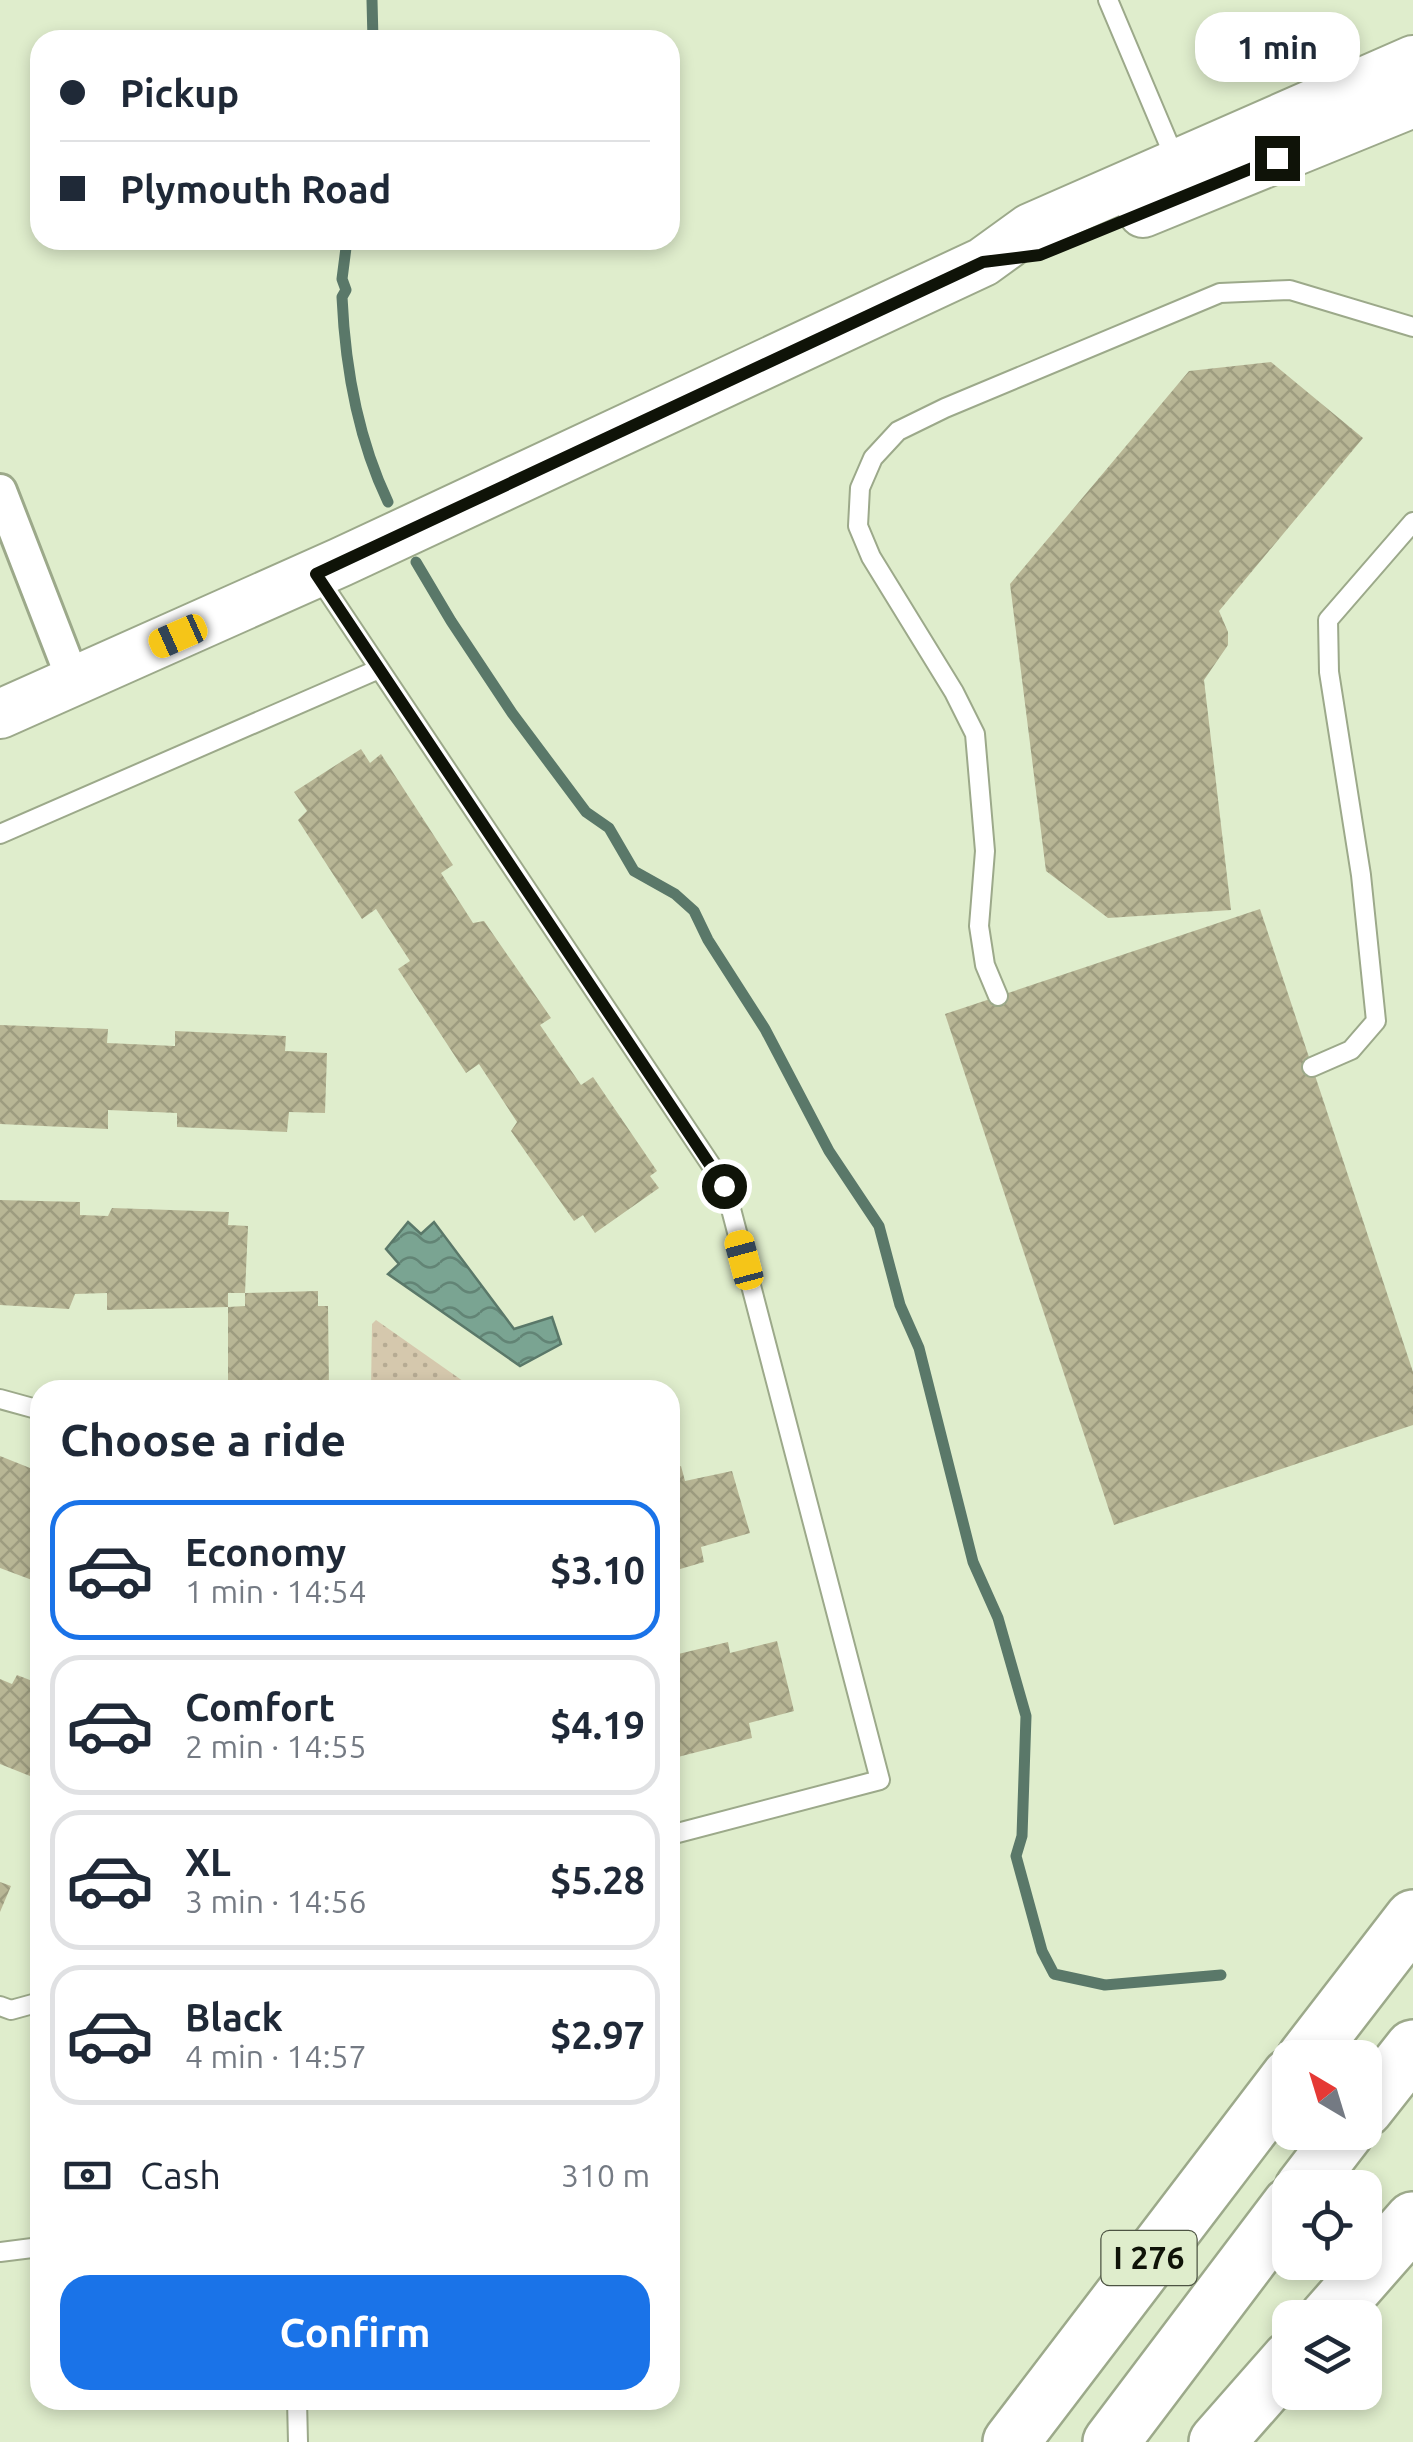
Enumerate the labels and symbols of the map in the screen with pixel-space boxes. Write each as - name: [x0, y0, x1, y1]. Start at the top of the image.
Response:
- callout: 1 min: [1194, 13, 1360, 83]
- route end: [1255, 136, 1300, 181]
- car: [144, 610, 212, 662]
- route start: [702, 1164, 747, 1209]
- car: [722, 1227, 766, 1293]
- north arrow: [1272, 2040, 1382, 2150]
- road number: I 276: [1102, 2231, 1196, 2285]

